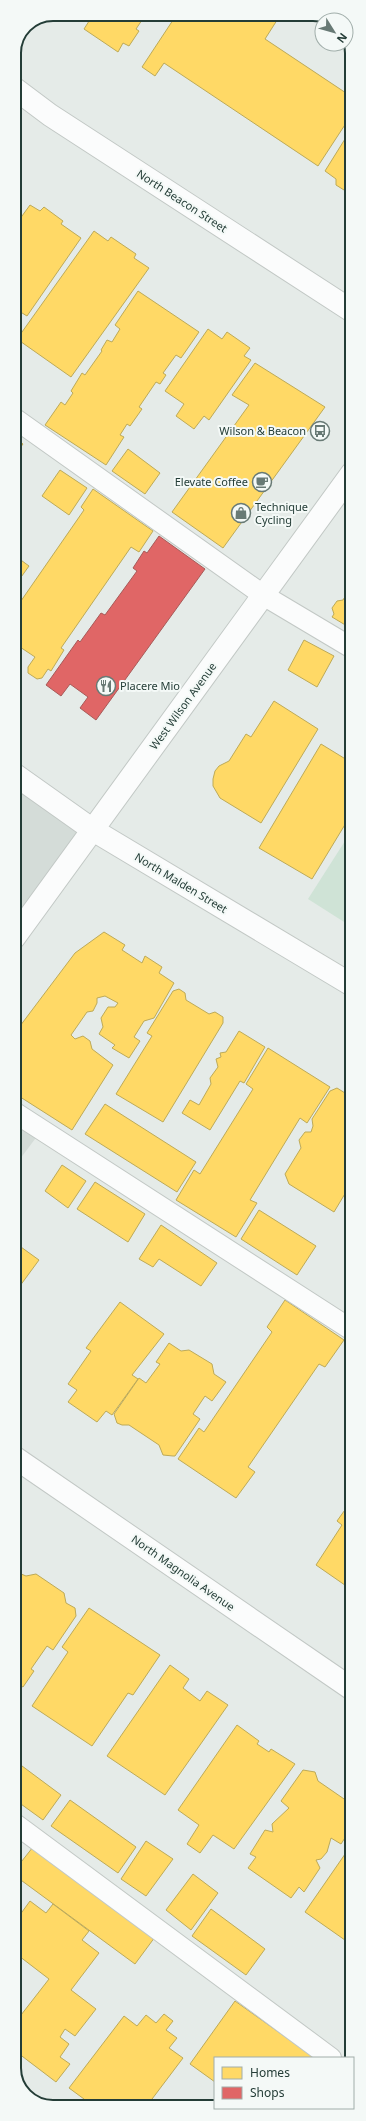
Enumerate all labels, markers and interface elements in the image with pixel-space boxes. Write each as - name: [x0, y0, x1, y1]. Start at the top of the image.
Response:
- north arrow: [314, 12, 354, 52]
- text: N: [334, 30, 351, 46]
- street label: North Beacon Street: [134, 166, 230, 235]
- bus stop icon: Wilson & Beacon: [309, 420, 331, 442]
- place label: Wilson & Beacon: [219, 423, 306, 438]
- cafe icon: Elevate Coffee: [251, 471, 273, 493]
- place label: Elevate Coffee: [175, 474, 248, 489]
- place label: Technique Cycling: [255, 499, 308, 527]
- shop icon: Technique Cycling: [230, 502, 252, 524]
- street label: West Wilson Avenue: [146, 659, 219, 752]
- restaurant icon: Placere Mio: [95, 675, 117, 697]
- place label: Placere Mio: [120, 678, 180, 693]
- street label: North Malden Street: [132, 849, 230, 916]
- street label: North Magnolia Avenue: [129, 1531, 238, 1614]
- legend: [214, 2057, 354, 2109]
- text: Homes: [250, 2064, 290, 2081]
- text: Shops: [250, 2084, 285, 2101]

